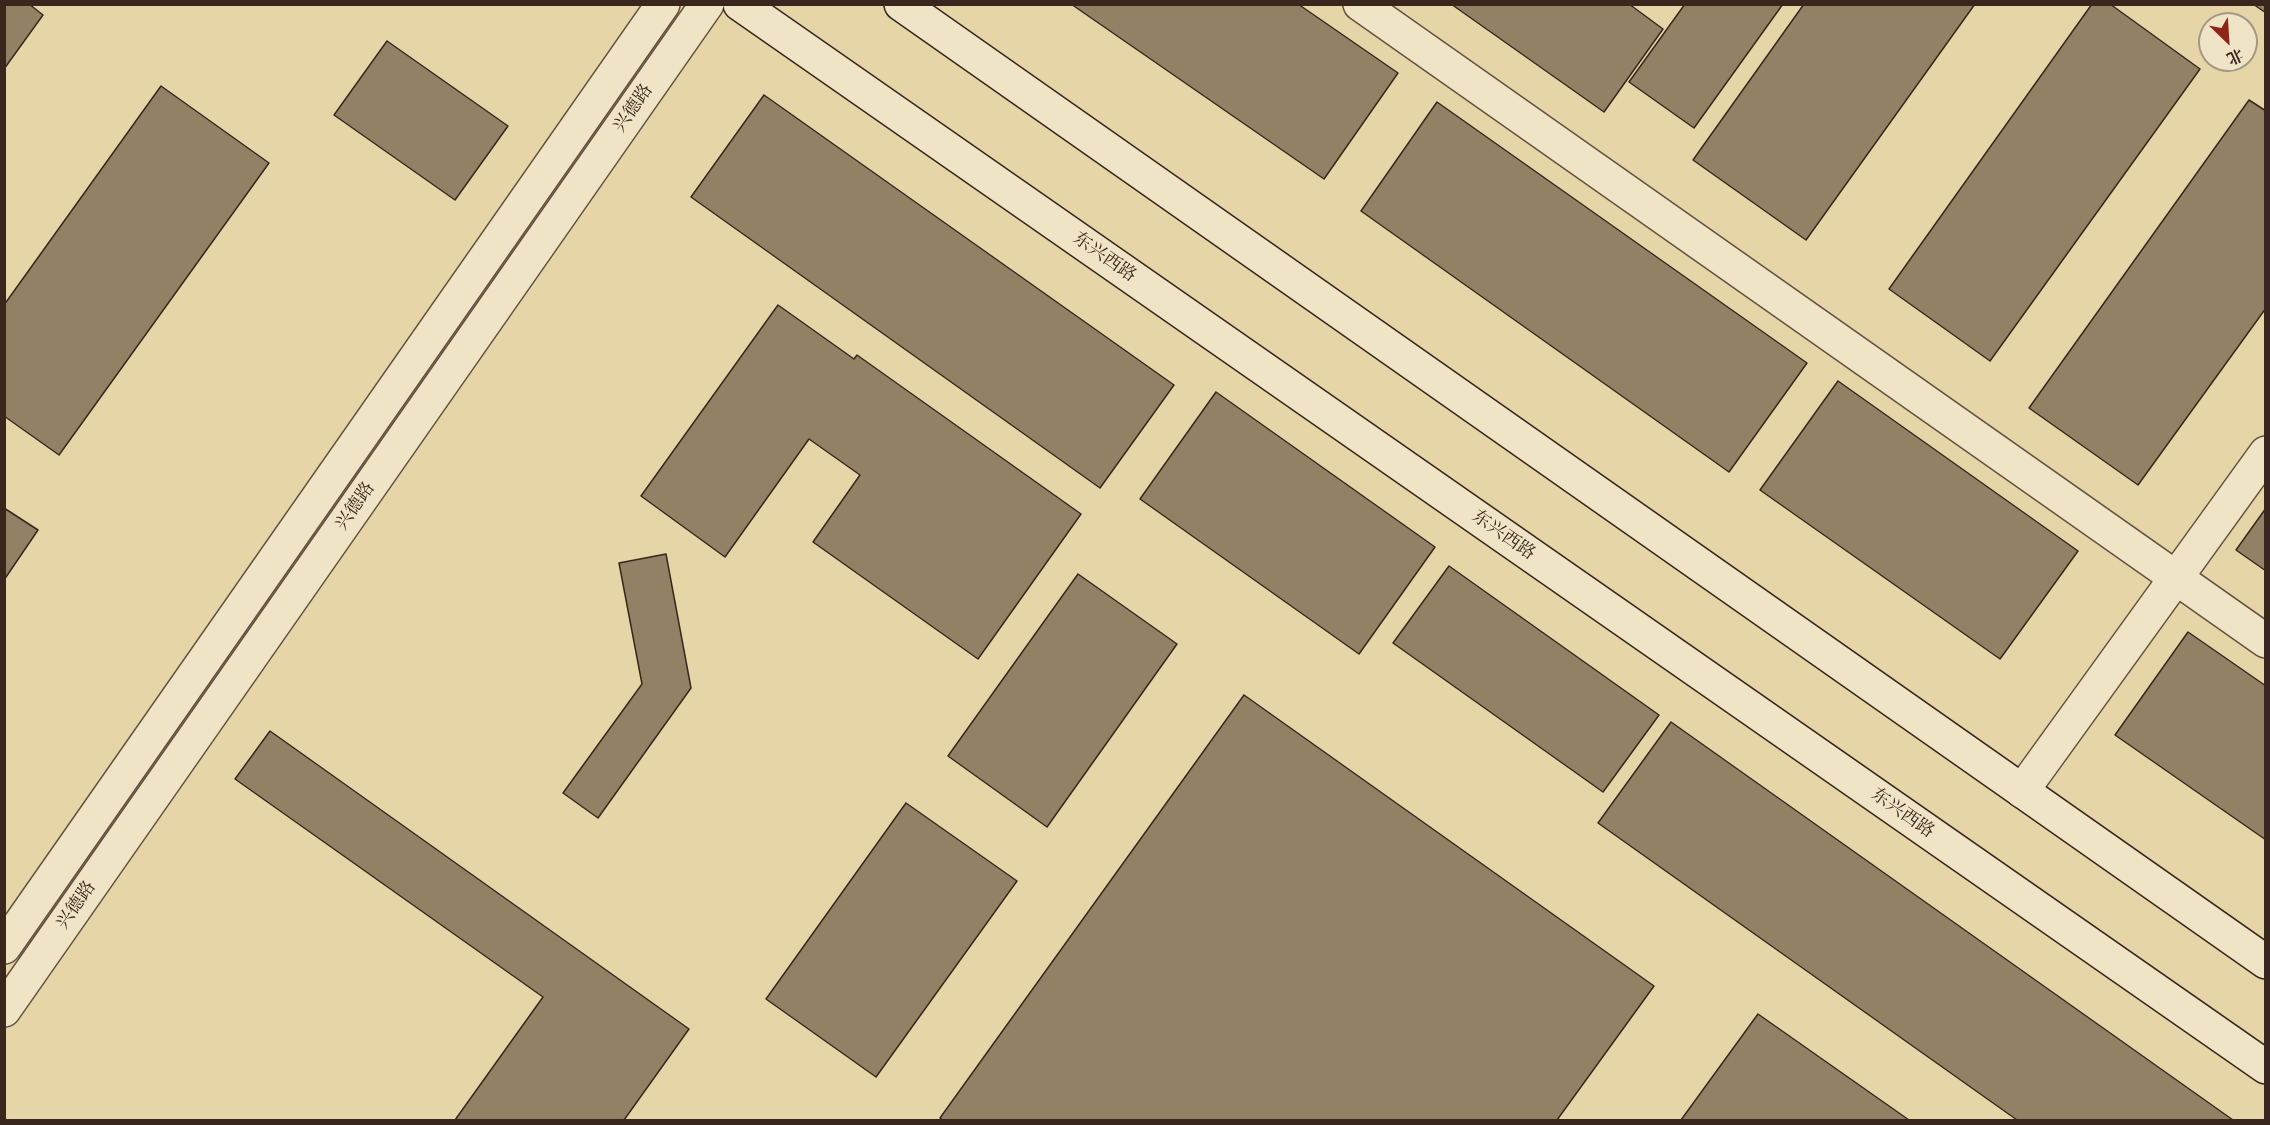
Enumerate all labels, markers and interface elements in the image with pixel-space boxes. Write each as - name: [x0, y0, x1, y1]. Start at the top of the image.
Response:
- north arrow: [2198, 12, 2258, 72]
- text: 北: [2223, 44, 2246, 69]
- street label: 兴德路: [610, 81, 658, 137]
- street label: 东兴西路: [1068, 229, 1140, 287]
- street label: 兴德路: [332, 479, 380, 535]
- street label: 东兴西路: [1467, 507, 1539, 565]
- street label: 东兴西路: [1866, 785, 1938, 843]
- street label: 兴德路: [53, 878, 101, 934]

